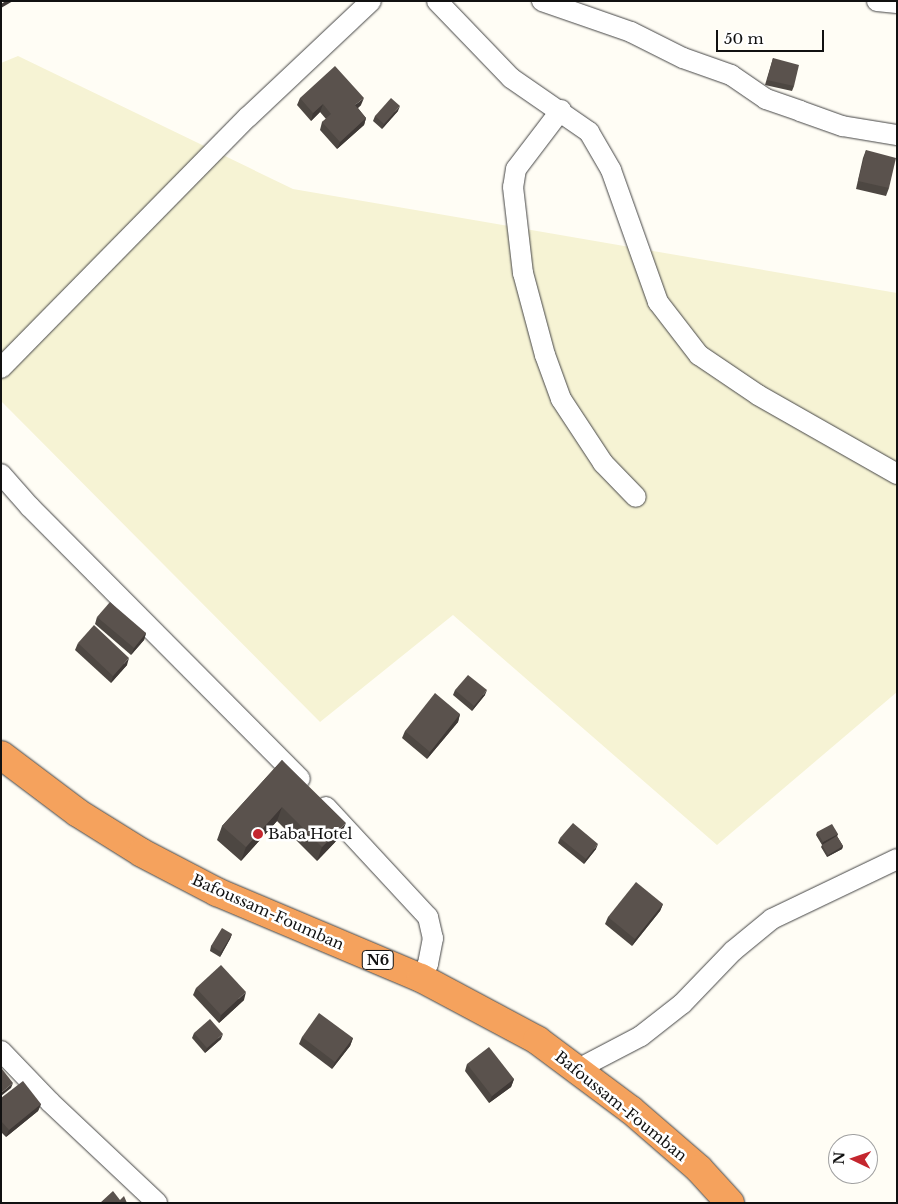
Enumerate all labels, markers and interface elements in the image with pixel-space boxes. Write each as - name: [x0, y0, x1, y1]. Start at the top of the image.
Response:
- scale bar: [718, 20, 826, 52]
- text: 50 m: [724, 29, 764, 48]
- place label: Baba Hotel: [268, 825, 353, 843]
- marker: Baba Hotel: [252, 828, 264, 840]
- street label: Bafoussam-Foumban: [189, 870, 347, 954]
- road number: N6: [362, 948, 394, 972]
- street label: Bafoussam-Foumban: [551, 1047, 691, 1165]
- north arrow: [828, 1134, 878, 1184]
- text: N: [830, 1151, 848, 1165]

